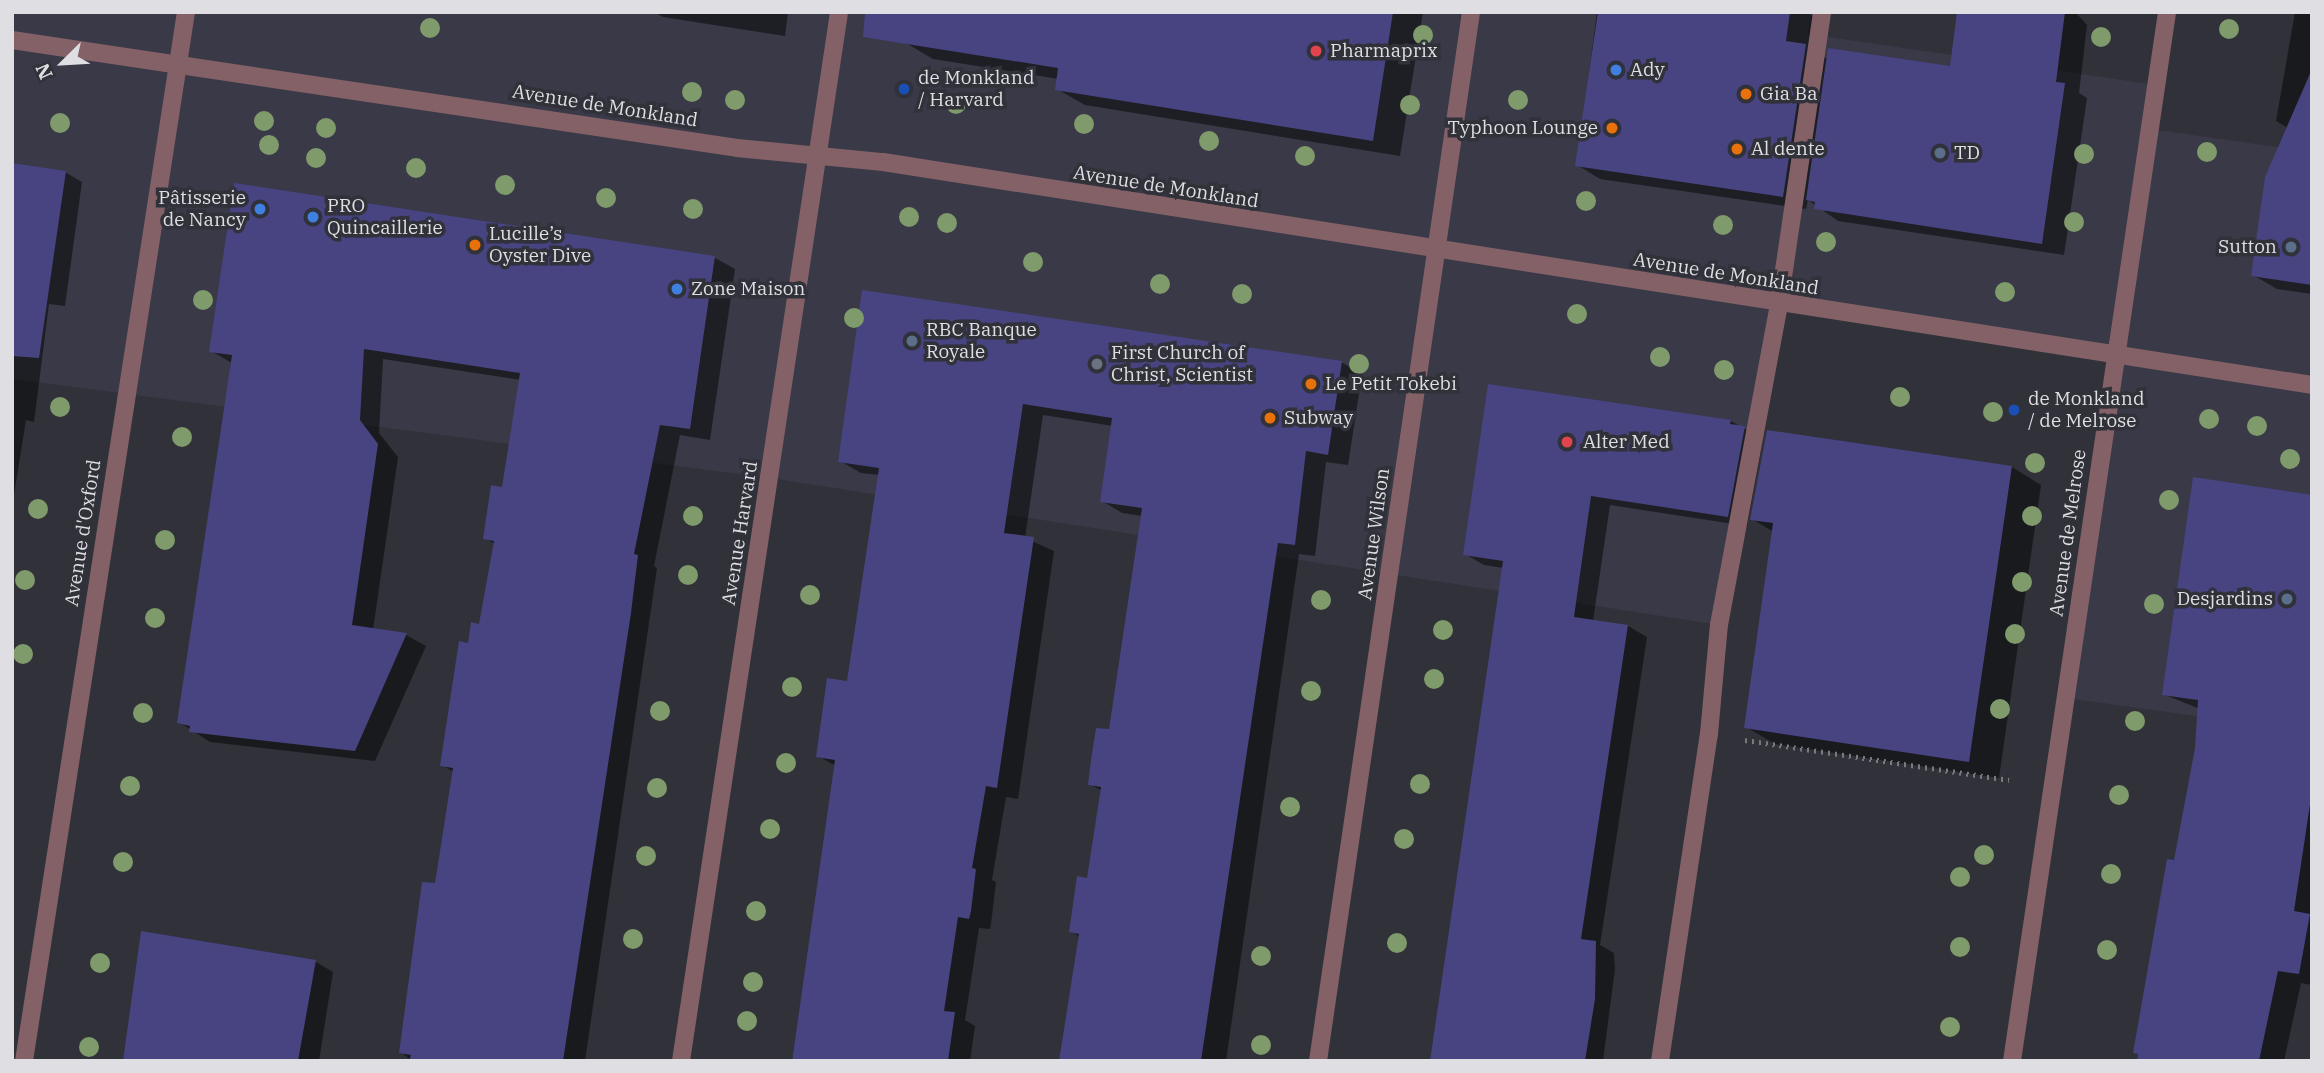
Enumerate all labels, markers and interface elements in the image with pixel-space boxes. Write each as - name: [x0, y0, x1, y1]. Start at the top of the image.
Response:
- north arrow: [28, 28, 98, 98]
- place label: Pharmaprix: [1330, 40, 1438, 62]
- marker: Pharmaprix: [1308, 43, 1324, 59]
- place label: Ady: [1630, 59, 1665, 81]
- text: N: [30, 60, 58, 83]
- marker: Ady: [1608, 62, 1624, 78]
- place label: de Monkland / Harvard: [918, 67, 1034, 111]
- street label: Avenue de Monkland: [511, 80, 699, 132]
- marker: de Monkland / Harvard: [896, 81, 912, 97]
- place label: Gia Ba: [1760, 83, 1818, 105]
- marker: Gia Ba: [1738, 86, 1754, 102]
- place label: Typhoon Lounge: [1447, 117, 1598, 139]
- marker: Typhoon Lounge: [1604, 120, 1620, 136]
- place label: Al dente: [1751, 138, 1825, 160]
- marker: Al dente: [1729, 141, 1745, 157]
- place label: TD: [1954, 142, 1980, 164]
- marker: TD: [1932, 145, 1948, 161]
- street label: Avenue de Monkland: [1072, 161, 1260, 213]
- place label: Pâtisserie de Nancy: [158, 187, 246, 231]
- place label: PRO Quincaillerie: [327, 195, 443, 239]
- marker: Pâtisserie de Nancy: [252, 201, 268, 217]
- marker: PRO Quincaillerie: [305, 209, 321, 225]
- place label: Lucille’s Oyster Dive: [489, 223, 591, 267]
- place label: Sutton: [2218, 236, 2277, 258]
- marker: Lucille’s Oyster Dive: [467, 237, 483, 253]
- marker: Sutton: [2283, 239, 2299, 255]
- street label: Avenue de Monkland: [1632, 248, 1820, 300]
- place label: Zone Maison: [691, 278, 806, 300]
- marker: Zone Maison: [669, 281, 685, 297]
- place label: RBC Banque Royale: [926, 319, 1037, 363]
- marker: RBC Banque Royale: [904, 333, 920, 349]
- place label: First Church of Christ, Scientist: [1111, 342, 1253, 386]
- marker: First Church of Christ, Scientist: [1089, 356, 1105, 372]
- place label: Le Petit Tokebi: [1325, 373, 1457, 395]
- marker: Le Petit Tokebi: [1303, 376, 1319, 392]
- place label: de Monkland / de Melrose: [2028, 388, 2144, 432]
- marker: de Monkland / de Melrose: [2006, 402, 2022, 418]
- place label: Subway: [1284, 407, 1353, 429]
- marker: Subway: [1262, 410, 1278, 426]
- place label: Alter Med: [1583, 431, 1670, 453]
- marker: Alter Med: [1557, 432, 1577, 452]
- street label: Avenue de Melrose: [2045, 448, 2091, 618]
- street label: Avenue d'Oxford: [60, 458, 106, 608]
- street label: Avenue Harvard: [717, 459, 763, 607]
- street label: Avenue Wilson: [1353, 467, 1395, 601]
- place label: Desjardins: [2177, 588, 2273, 610]
- marker: Desjardins: [2279, 591, 2295, 607]

